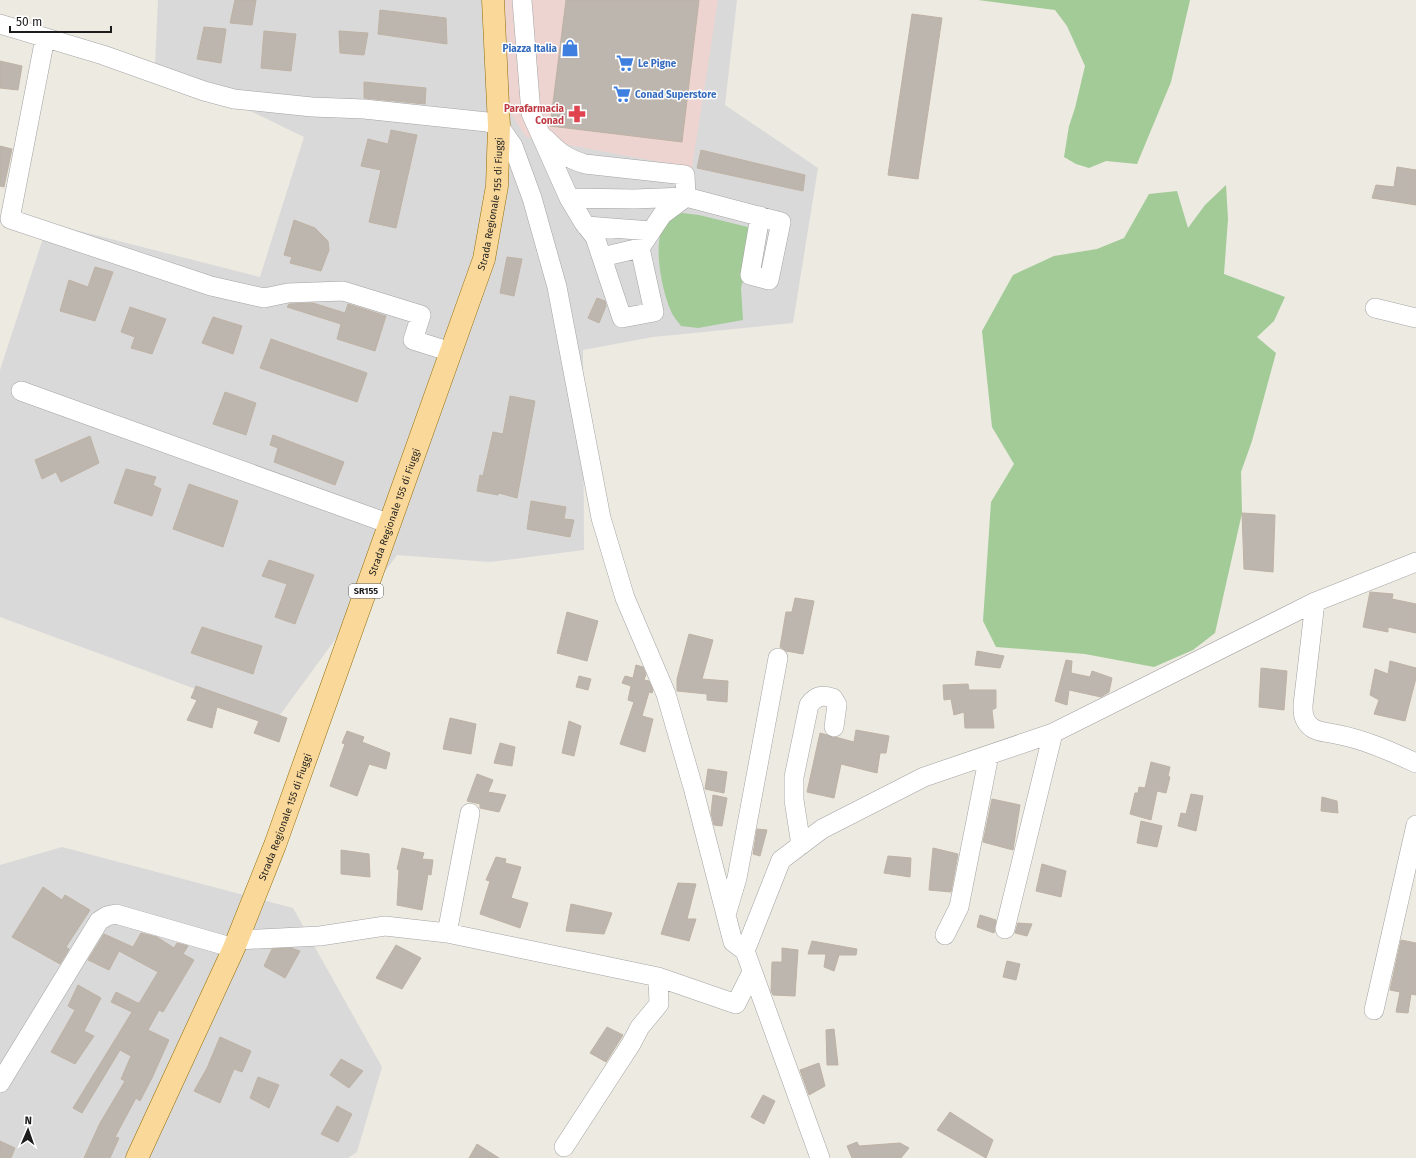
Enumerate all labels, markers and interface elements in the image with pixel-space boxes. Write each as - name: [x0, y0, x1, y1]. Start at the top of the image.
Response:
- scale bar: [10, 8, 111, 34]
- text: 50 m: [16, 15, 42, 29]
- shop icon: Piazza Italia: [560, 38, 580, 58]
- place label: Piazza Italia: [503, 43, 558, 55]
- supermarket icon: Le Pigne: [615, 53, 635, 73]
- place label: Le Pigne: [638, 58, 677, 70]
- supermarket icon: Conad Superstore: [612, 84, 632, 104]
- place label: Conad Superstore: [635, 89, 717, 101]
- place label: Parafarmacia Conad: [504, 103, 565, 127]
- pharmacy icon: Parafarmacia Conad: [567, 104, 587, 124]
- street label: Strada Regionale 155 di Fiuggi: [475, 137, 506, 272]
- street label: Strada Regionale 155 di Fiuggi: [367, 447, 423, 577]
- road number: SR155: [349, 584, 383, 598]
- street label: Strada Regionale 155 di Fiuggi: [257, 752, 314, 882]
- north arrow: [8, 1110, 48, 1150]
- text: N: [24, 1114, 32, 1127]

